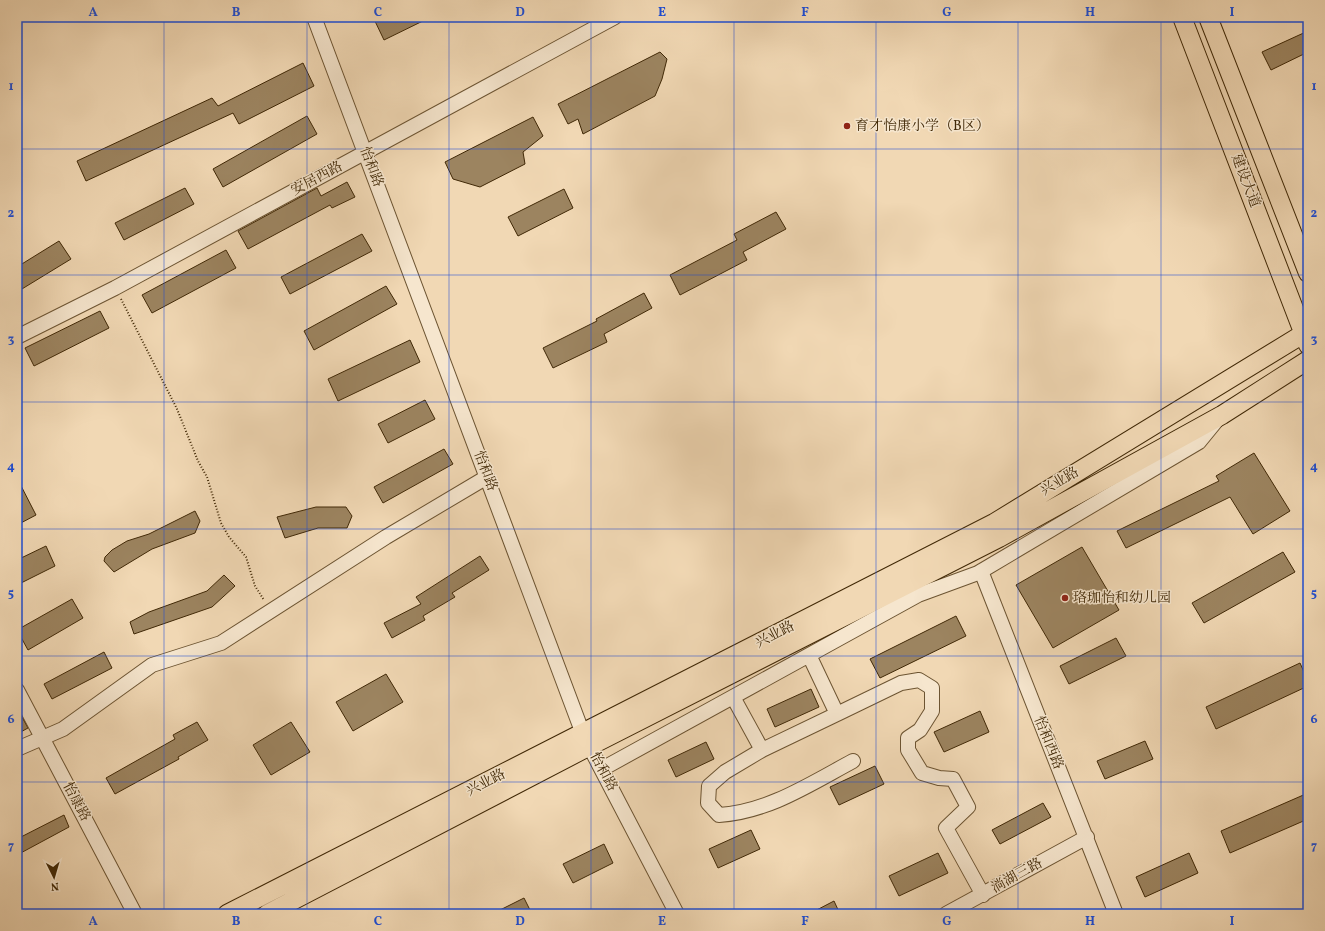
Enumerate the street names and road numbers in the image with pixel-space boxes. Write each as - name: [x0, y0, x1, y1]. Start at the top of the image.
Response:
- street label: 怡和路: [355, 144, 387, 190]
- street label: 建设大道: [1226, 151, 1264, 211]
- street label: 安居西路: [288, 157, 346, 201]
- street label: 怡和路: [469, 448, 501, 494]
- street label: 兴业路: [1037, 463, 1083, 501]
- street label: 兴业路: [752, 617, 798, 653]
- street label: 怡和西路: [1029, 713, 1067, 773]
- street label: 怡和路: [585, 749, 621, 795]
- street label: 兴业路: [463, 765, 509, 801]
- street label: 怡康路: [58, 779, 94, 825]
- street label: 淌湖三路: [988, 854, 1046, 898]

